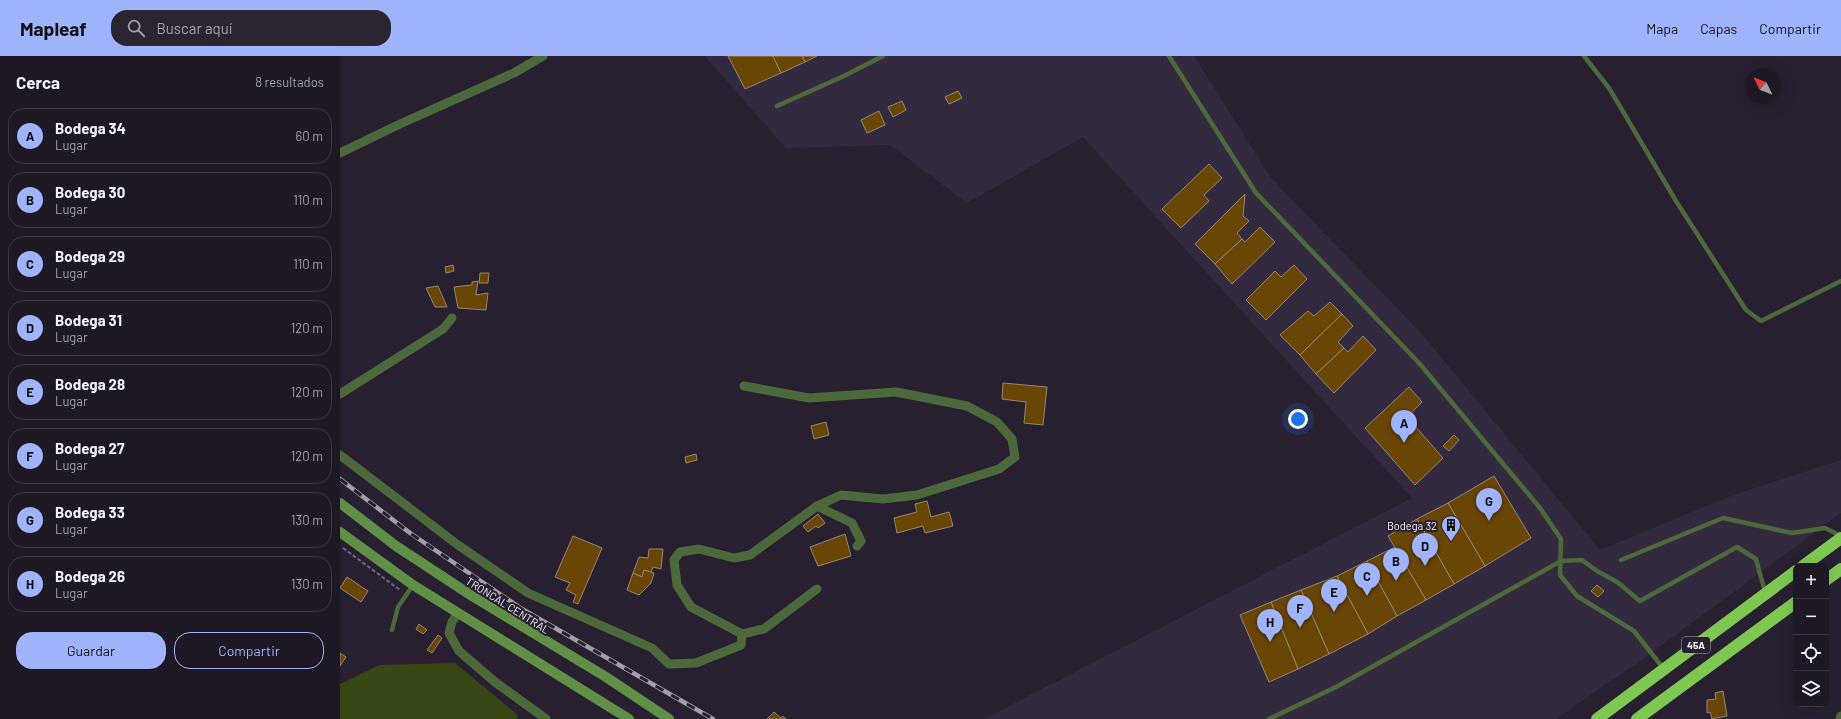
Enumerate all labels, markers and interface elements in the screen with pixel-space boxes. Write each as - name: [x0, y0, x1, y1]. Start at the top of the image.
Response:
- search box: [111, 10, 391, 46]
- text: Mapleaf: [20, 17, 87, 40]
- icon: search: [125, 17, 147, 39]
- text: Buscar aquí: [157, 19, 232, 37]
- text: Mapa: [1646, 20, 1678, 37]
- text: Capas: [1700, 20, 1737, 37]
- text: Compartir: [1759, 20, 1821, 37]
- north arrow: [1745, 68, 1781, 104]
- text: Cerca: [16, 72, 60, 92]
- text: 8 resultados: [255, 74, 324, 90]
- text: Bodega 34: [55, 119, 126, 137]
- text: A: [26, 128, 34, 144]
- text: 60 m: [296, 128, 323, 144]
- text: Lugar: [55, 137, 88, 153]
- text: Bodega 30: [55, 183, 125, 201]
- text: B: [26, 192, 34, 208]
- text: 110 m: [293, 192, 323, 208]
- text: Lugar: [55, 201, 88, 217]
- text: Bodega 29: [55, 247, 125, 265]
- text: C: [26, 256, 34, 272]
- text: 110 m: [293, 256, 323, 272]
- text: Lugar: [55, 265, 88, 281]
- text: Bodega 31: [55, 311, 122, 329]
- text: D: [26, 320, 34, 336]
- text: 120 m: [291, 320, 323, 336]
- text: Lugar: [55, 329, 88, 345]
- text: Bodega 28: [55, 375, 125, 393]
- text: E: [26, 384, 34, 400]
- text: 120 m: [291, 384, 323, 400]
- text: Lugar: [55, 393, 88, 409]
- your location: [1288, 409, 1308, 429]
- pin: A: [1391, 410, 1417, 443]
- text: Bodega 27: [55, 439, 124, 457]
- text: F: [26, 448, 34, 464]
- text: 120 m: [291, 448, 323, 464]
- text: Lugar: [55, 457, 88, 473]
- pin: G: [1476, 488, 1502, 521]
- text: Bodega 33: [55, 503, 125, 521]
- text: G: [26, 512, 34, 528]
- text: 130 m: [291, 512, 323, 528]
- building icon: Bodega 32: [1440, 514, 1462, 542]
- place label: Bodega 32: [1387, 519, 1437, 532]
- text: Lugar: [55, 521, 88, 537]
- pin: D: [1412, 533, 1438, 566]
- pin: B: [1383, 548, 1409, 581]
- pin: C: [1354, 563, 1380, 596]
- map controls: [1793, 563, 1829, 707]
- button: +: [1793, 563, 1829, 599]
- text: Bodega 26: [55, 567, 125, 585]
- street label: TRONCAL CENTRAL: [464, 574, 552, 636]
- text: H: [26, 576, 34, 592]
- text: 130 m: [291, 576, 323, 592]
- pin: E: [1321, 579, 1347, 612]
- text: Lugar: [55, 585, 88, 601]
- pin: F: [1287, 595, 1313, 628]
- button: −: [1793, 599, 1829, 635]
- pin: H: [1257, 609, 1283, 642]
- button: Guardar: [16, 632, 166, 669]
- button: Compartir: [174, 632, 324, 669]
- button: locate: [1793, 635, 1829, 671]
- road number: 45A: [1682, 637, 1710, 653]
- button: layers: [1793, 671, 1829, 707]

